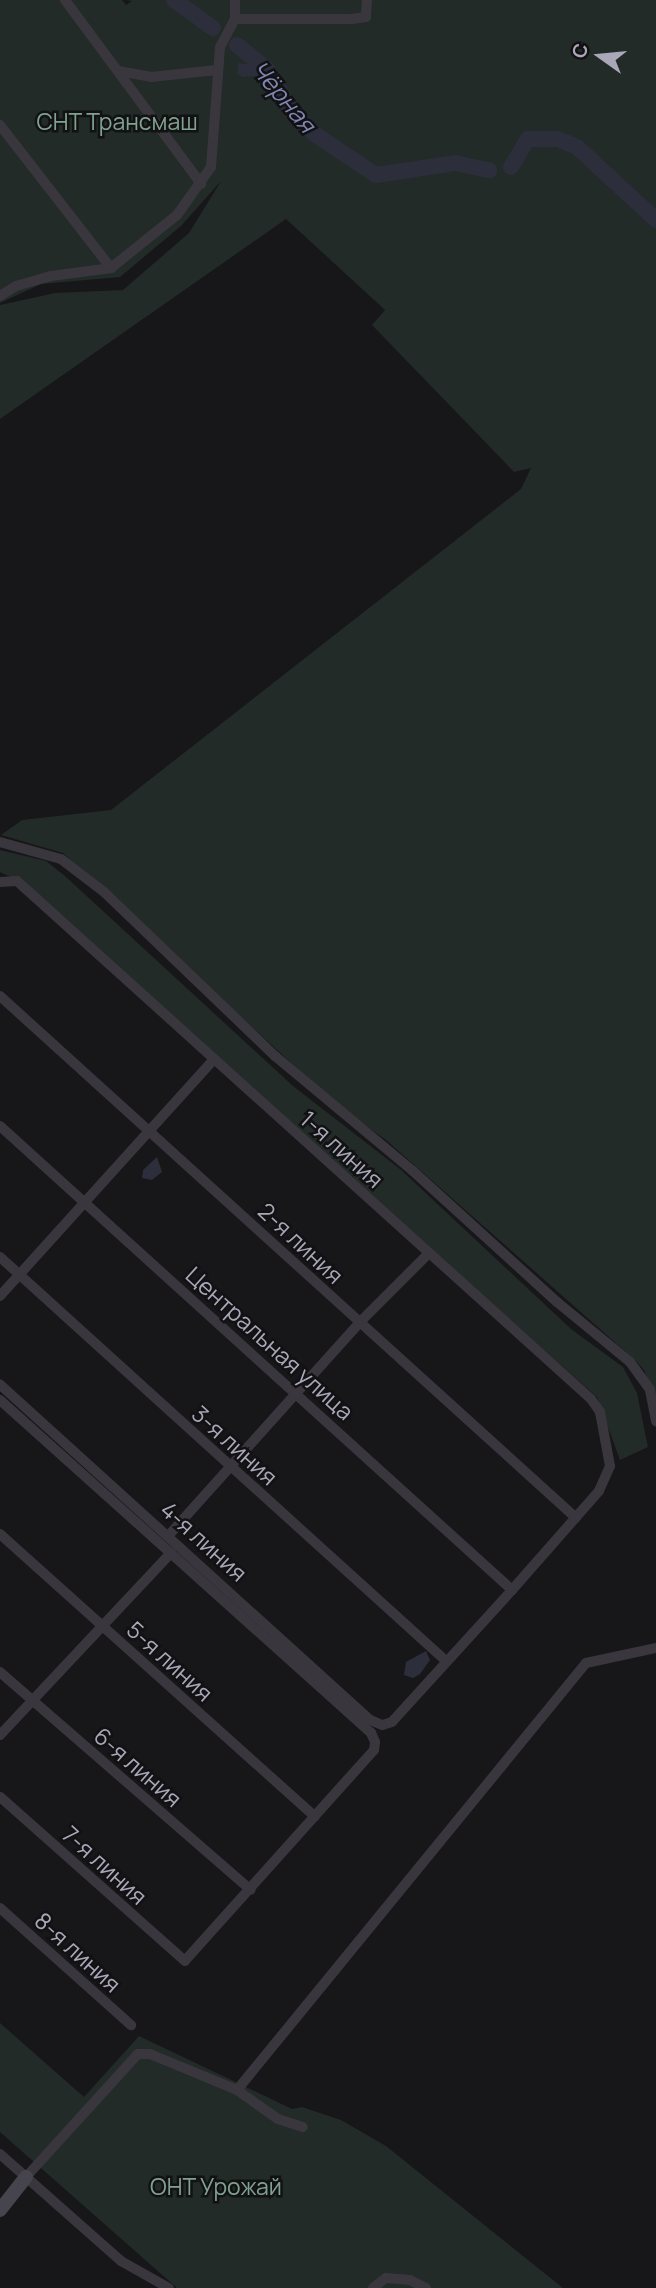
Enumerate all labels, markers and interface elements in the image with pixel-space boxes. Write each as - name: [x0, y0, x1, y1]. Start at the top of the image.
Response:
- north arrow: [565, 21, 635, 91]
- text: С: [565, 40, 594, 61]
- water label: Чёрная: [246, 54, 322, 138]
- park label: СНТ Трансмаш: [36, 107, 198, 135]
- street label: 1-я линия: [295, 1105, 389, 1193]
- street label: 2-я линия: [253, 1197, 349, 1289]
- street label: Центральная улица: [181, 1261, 359, 1425]
- street label: 3-я линия: [187, 1399, 283, 1491]
- street label: 4-я линия: [155, 1495, 253, 1587]
- street label: 5-я линия: [121, 1615, 219, 1707]
- street label: 6-я линия: [89, 1722, 187, 1812]
- street label: 7-я линия: [57, 1820, 153, 1910]
- street label: 8-я линия: [29, 1906, 127, 1998]
- park label: ОНТ Урожай: [150, 2172, 282, 2200]

